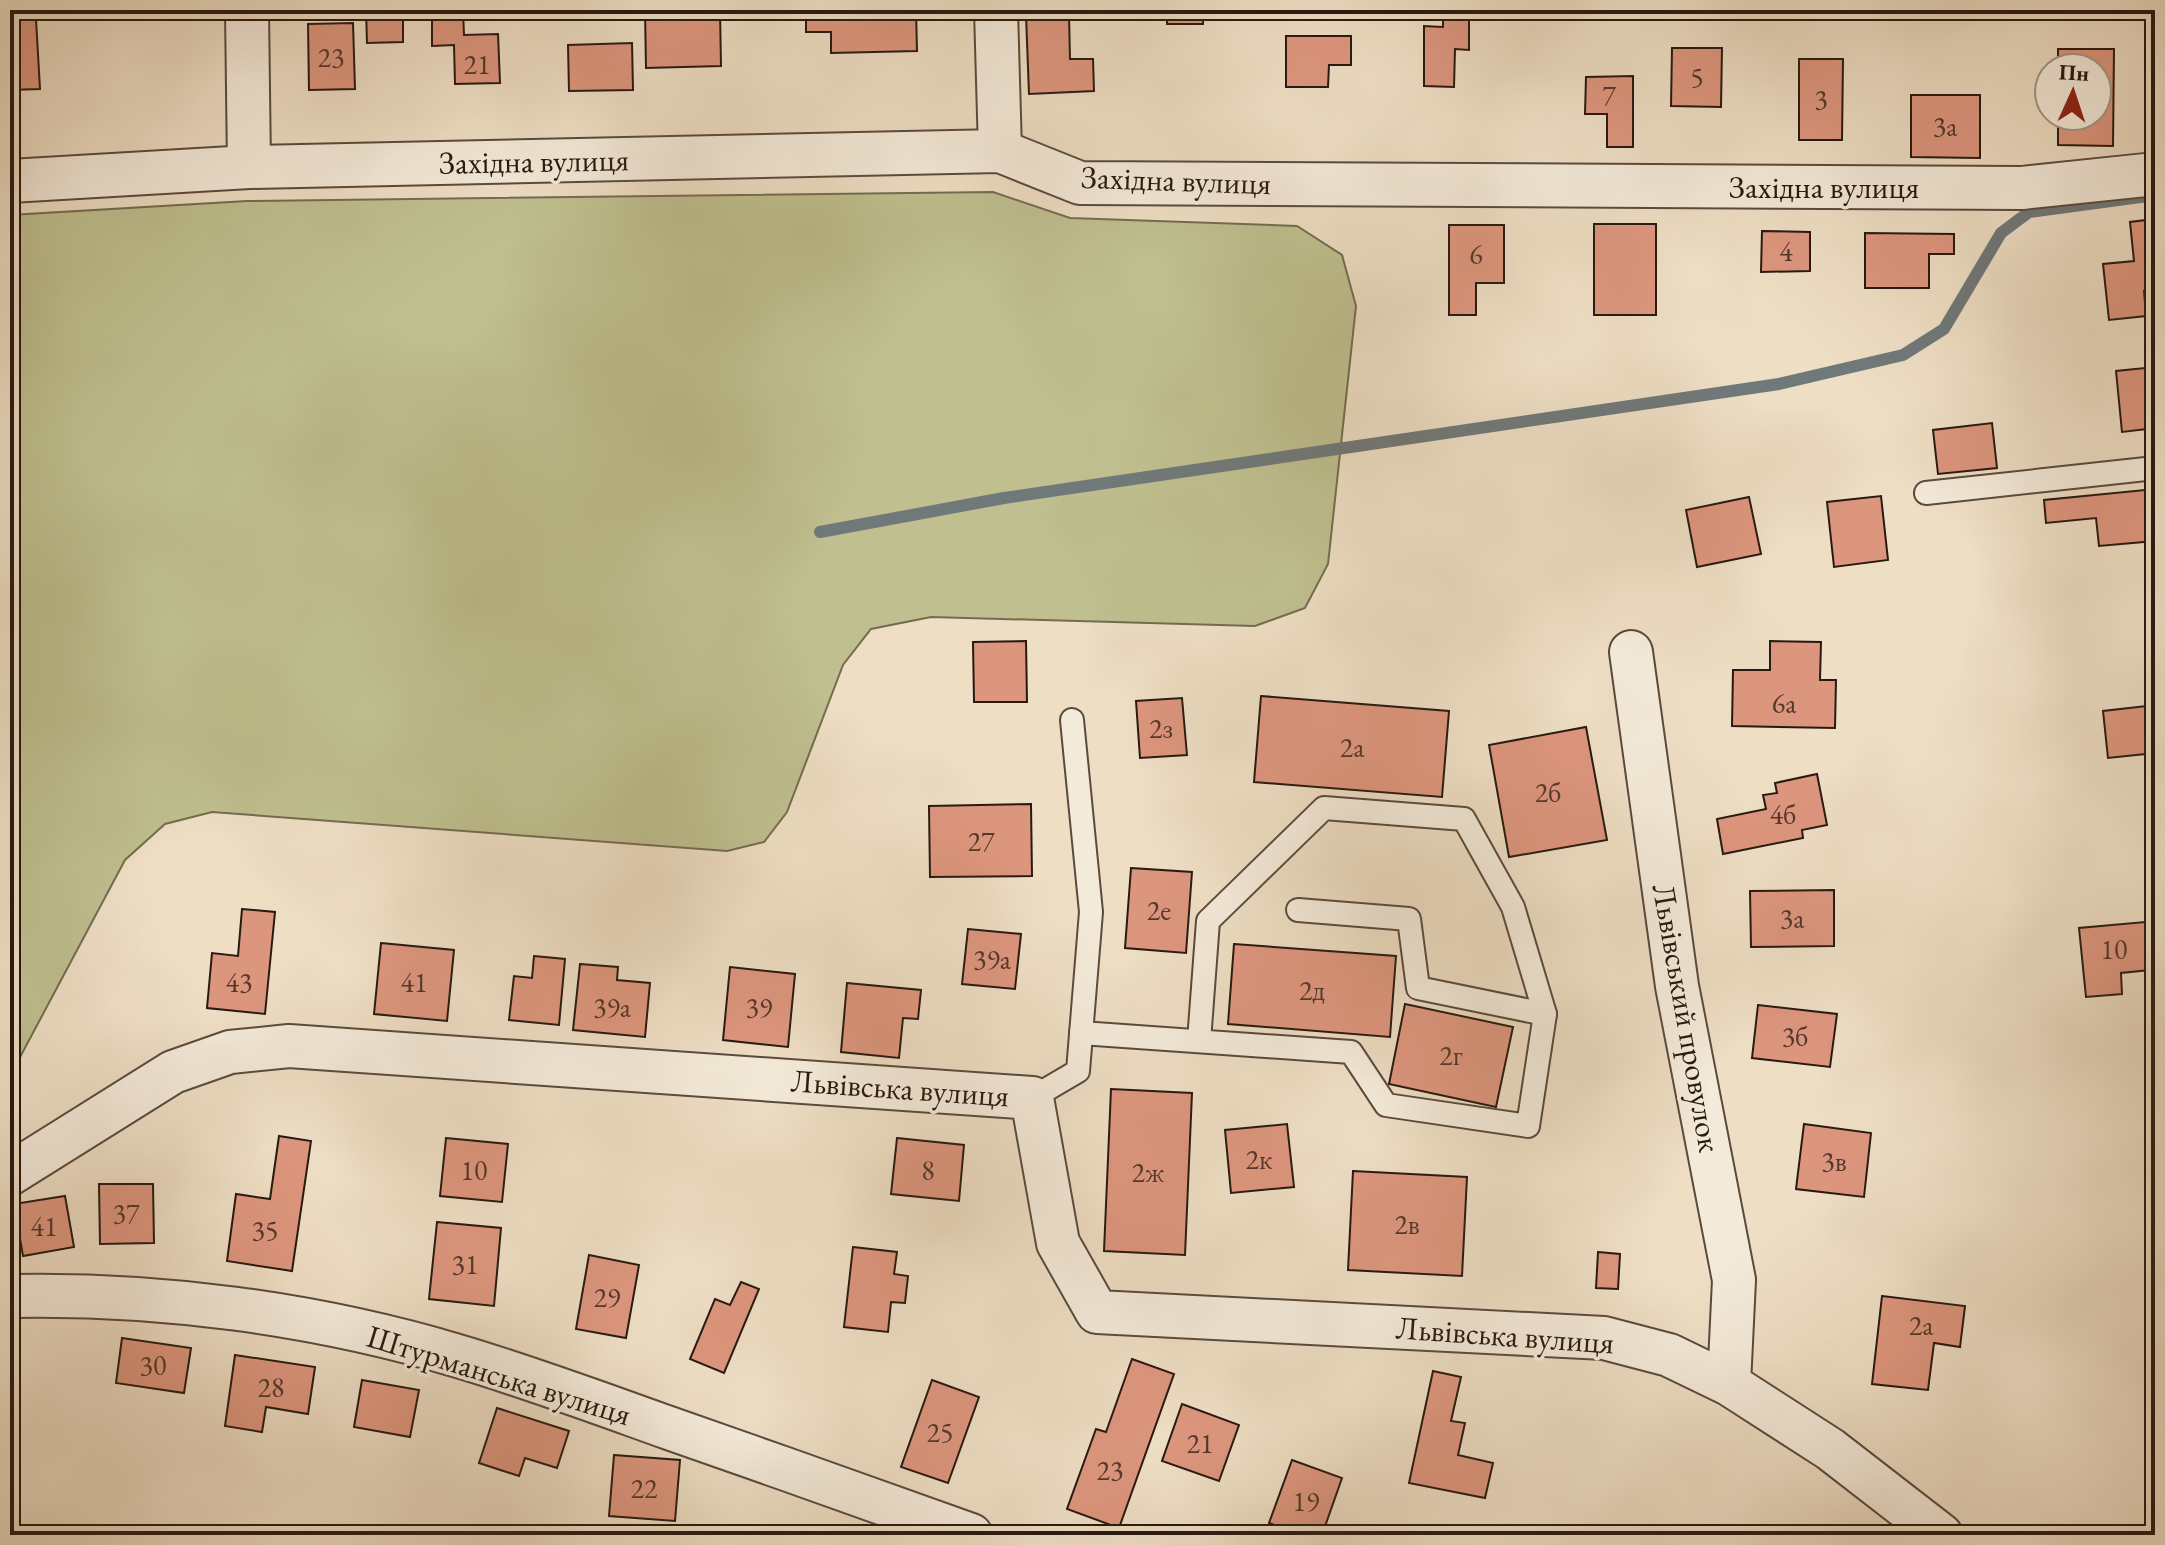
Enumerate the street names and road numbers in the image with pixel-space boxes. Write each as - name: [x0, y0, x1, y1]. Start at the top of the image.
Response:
- street label: Західна вулиця: [438, 138, 630, 184]
- street label: Західна вулиця: [1080, 156, 1272, 204]
- street label: Західна вулиця: [1729, 166, 1919, 208]
- street label: Львівський провулок: [1643, 880, 1731, 1156]
- street label: Львівська вулиця: [790, 1059, 1010, 1117]
- street label: Львівська вулиця: [1395, 1306, 1615, 1364]
- street label: Штурманська вулиця: [362, 1315, 636, 1435]

